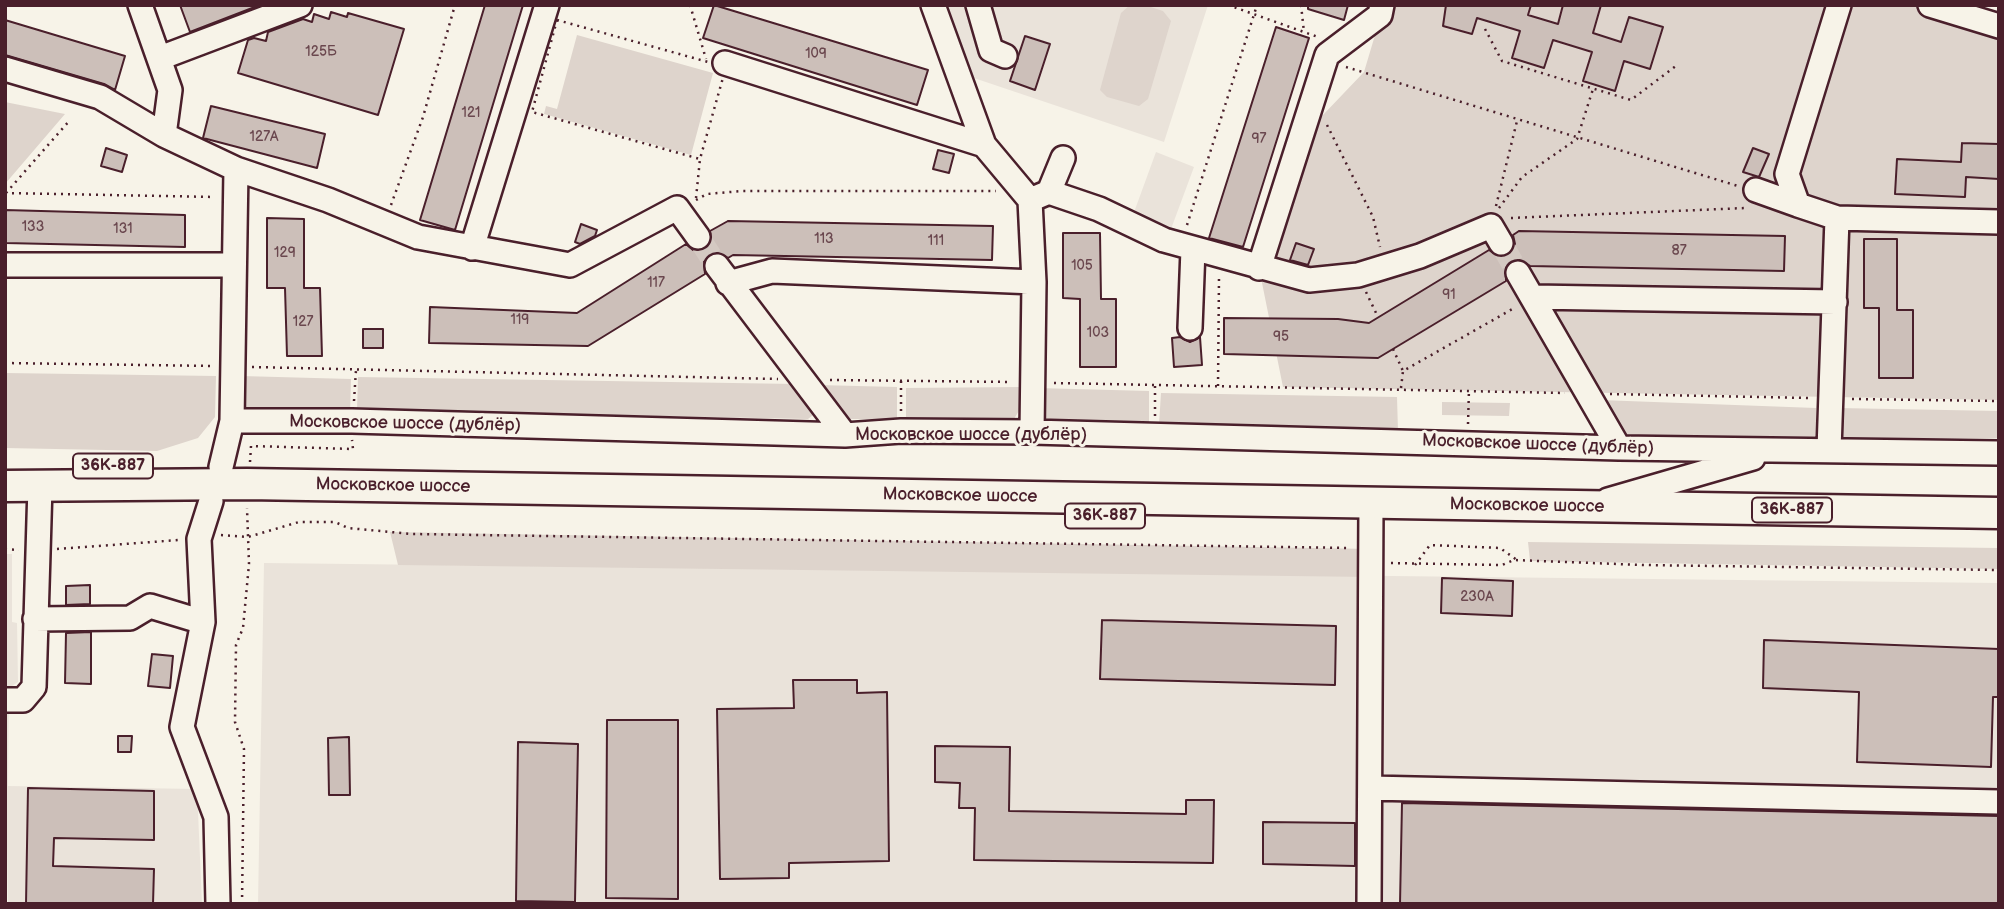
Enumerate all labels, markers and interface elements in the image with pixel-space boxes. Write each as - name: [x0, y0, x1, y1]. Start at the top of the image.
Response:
- house number: 125Б: [305, 44, 337, 60]
- house number: 109: [805, 46, 827, 62]
- house number: 121: [462, 105, 480, 121]
- house number: 127А: [249, 129, 279, 145]
- house number: 97: [1252, 131, 1266, 147]
- house number: 133: [22, 219, 44, 235]
- house number: 131: [113, 221, 133, 237]
- house number: 113: [814, 231, 834, 247]
- house number: 111: [928, 233, 944, 249]
- house number: 87: [1671, 243, 1687, 259]
- house number: 129: [274, 245, 296, 261]
- house number: 105: [1071, 258, 1093, 274]
- house number: 117: [647, 275, 665, 291]
- house number: 91: [1442, 287, 1456, 303]
- house number: 119: [511, 312, 529, 328]
- house number: 127: [293, 314, 313, 330]
- house number: 103: [1087, 325, 1109, 341]
- house number: 95: [1273, 329, 1289, 345]
- street label: Московское шоссе (дублёр): [289, 411, 521, 437]
- street label: Московское шоссе (дублёр): [855, 424, 1087, 446]
- street label: Московское шоссе (дублёр): [1422, 430, 1654, 460]
- road number: 36К-887: [73, 453, 153, 478]
- street label: Московское шоссе: [315, 474, 471, 498]
- street label: Московское шоссе: [882, 484, 1038, 508]
- street label: Московское шоссе: [1449, 494, 1605, 518]
- road number: 36К-887: [1752, 498, 1832, 523]
- road number: 36К-887: [1065, 503, 1145, 528]
- house number: 230A: [1460, 589, 1494, 605]

